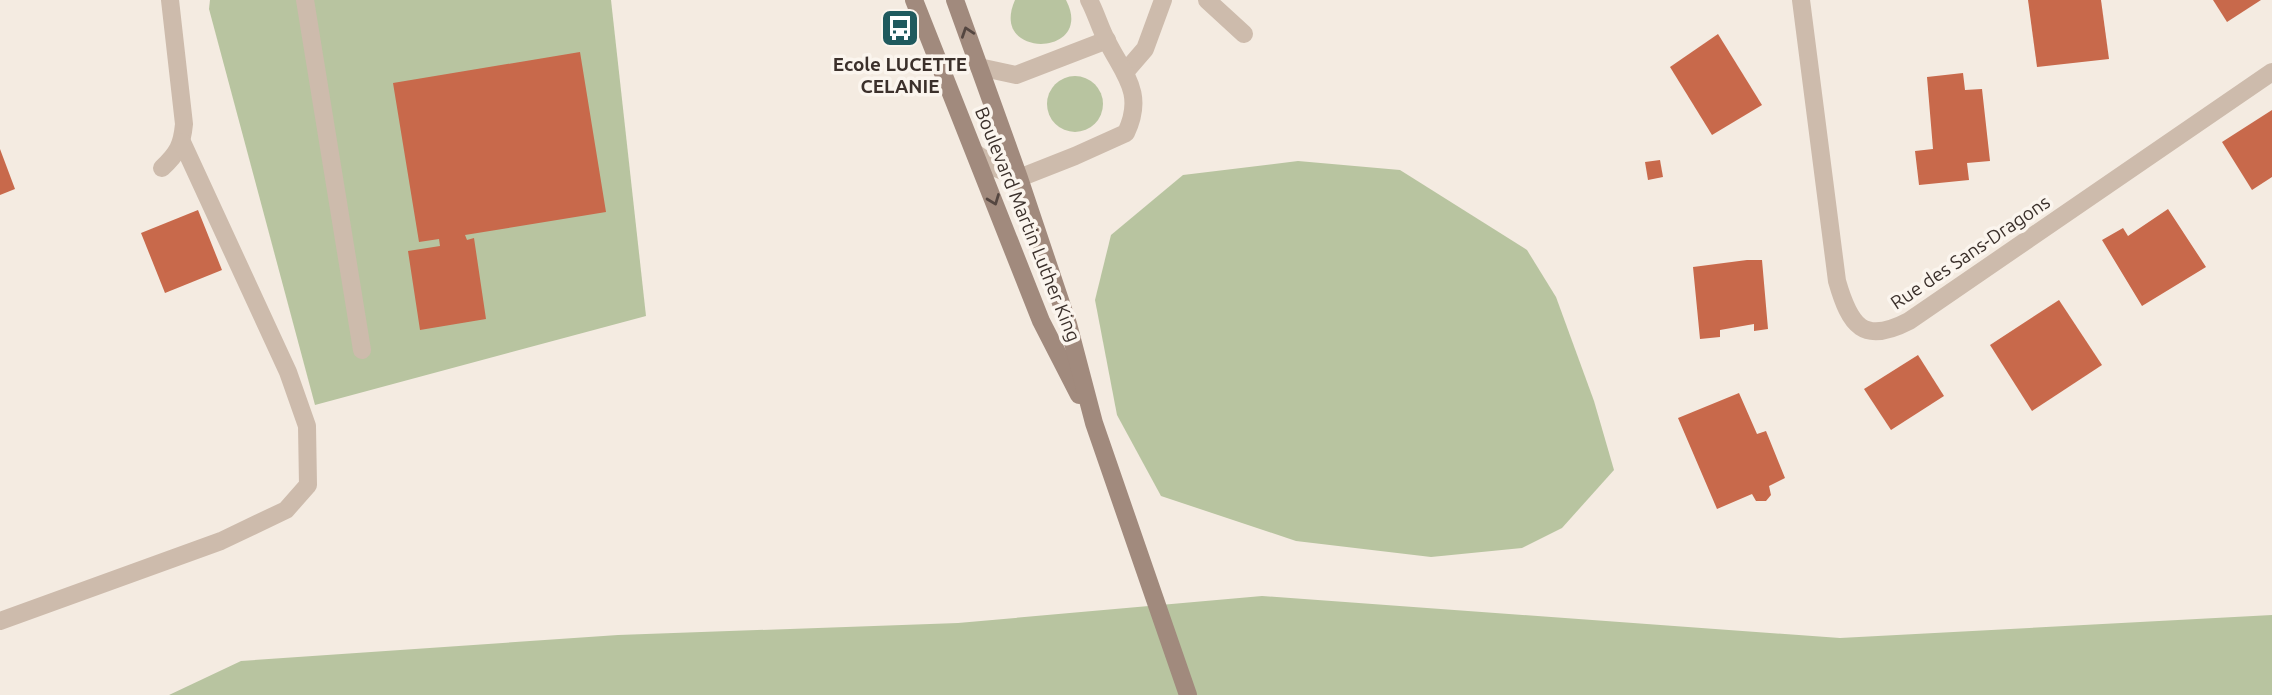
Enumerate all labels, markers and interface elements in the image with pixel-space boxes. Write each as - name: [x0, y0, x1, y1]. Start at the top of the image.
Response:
- bus stop icon: Ecole LUCETTE CELANIE: [879, 7, 921, 49]
- one-way arrow: [961, 27, 975, 39]
- place label: Ecole LUCETTE CELANIE: [833, 53, 967, 97]
- street label: Boulevard Martin Luther King: [971, 103, 1085, 345]
- street label: Rue des Sans-Dragons: [1886, 190, 2054, 314]
- one-way arrow: [985, 193, 999, 205]

